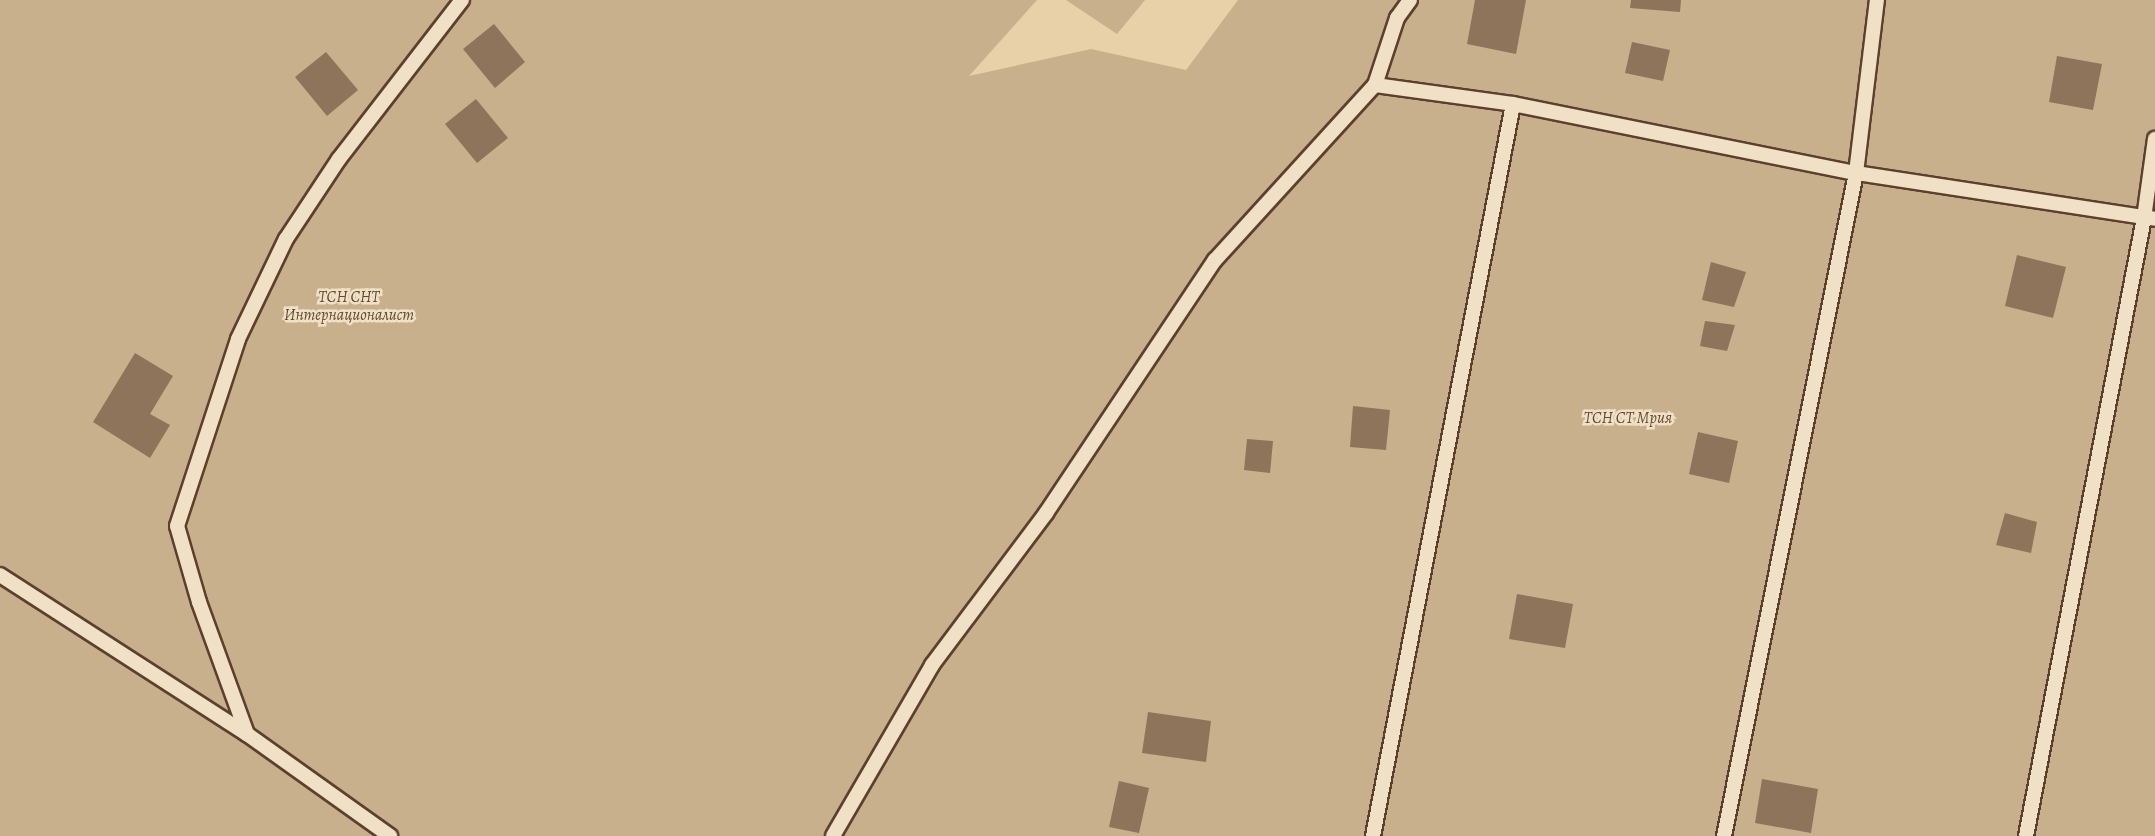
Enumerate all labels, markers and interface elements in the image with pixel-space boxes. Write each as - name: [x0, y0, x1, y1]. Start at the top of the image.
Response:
- park label: ТСН СНТ Интернационалист: [284, 287, 414, 325]
- park label: ТСН СТ Мрия: [1584, 408, 1672, 428]

